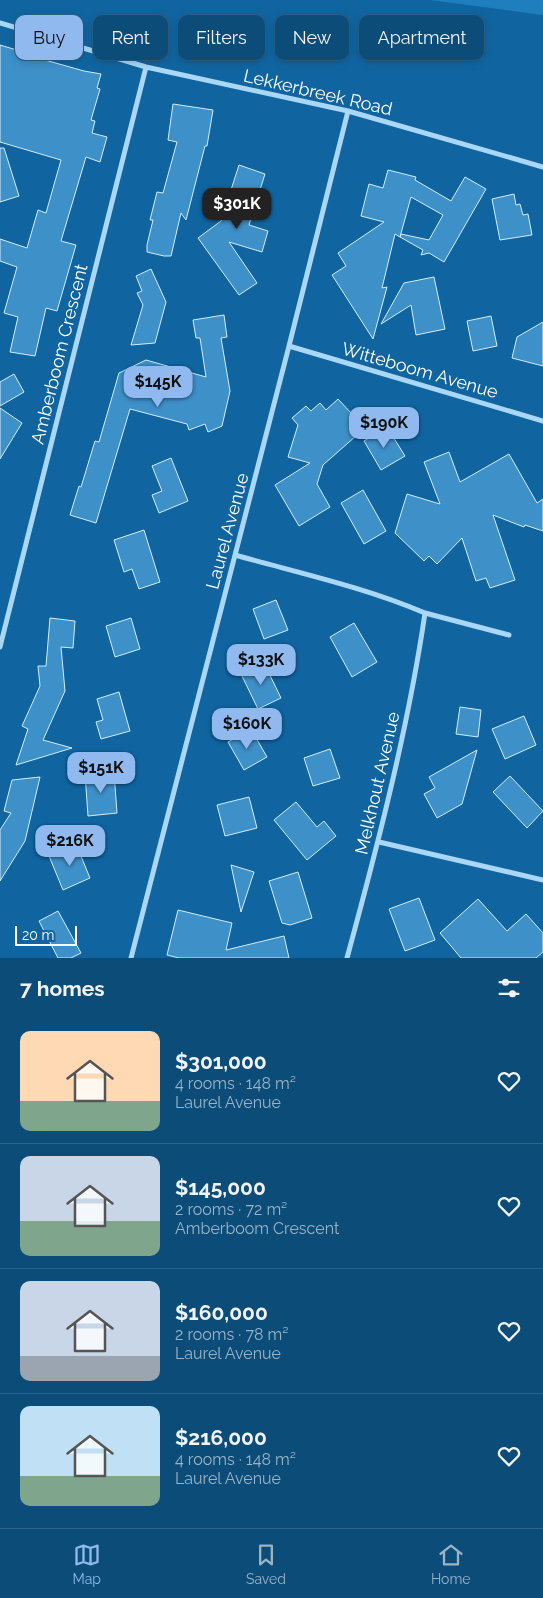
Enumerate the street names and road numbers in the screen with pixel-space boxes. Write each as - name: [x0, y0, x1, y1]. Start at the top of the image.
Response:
- street label: Lekkerbreek Road: [242, 65, 394, 119]
- street label: Amberboom Crescent: [26, 262, 92, 446]
- street label: Witteboom Avenue: [339, 338, 501, 402]
- street label: Laurel Avenue: [201, 470, 253, 591]
- street label: Melkhout Avenue: [350, 709, 404, 856]

